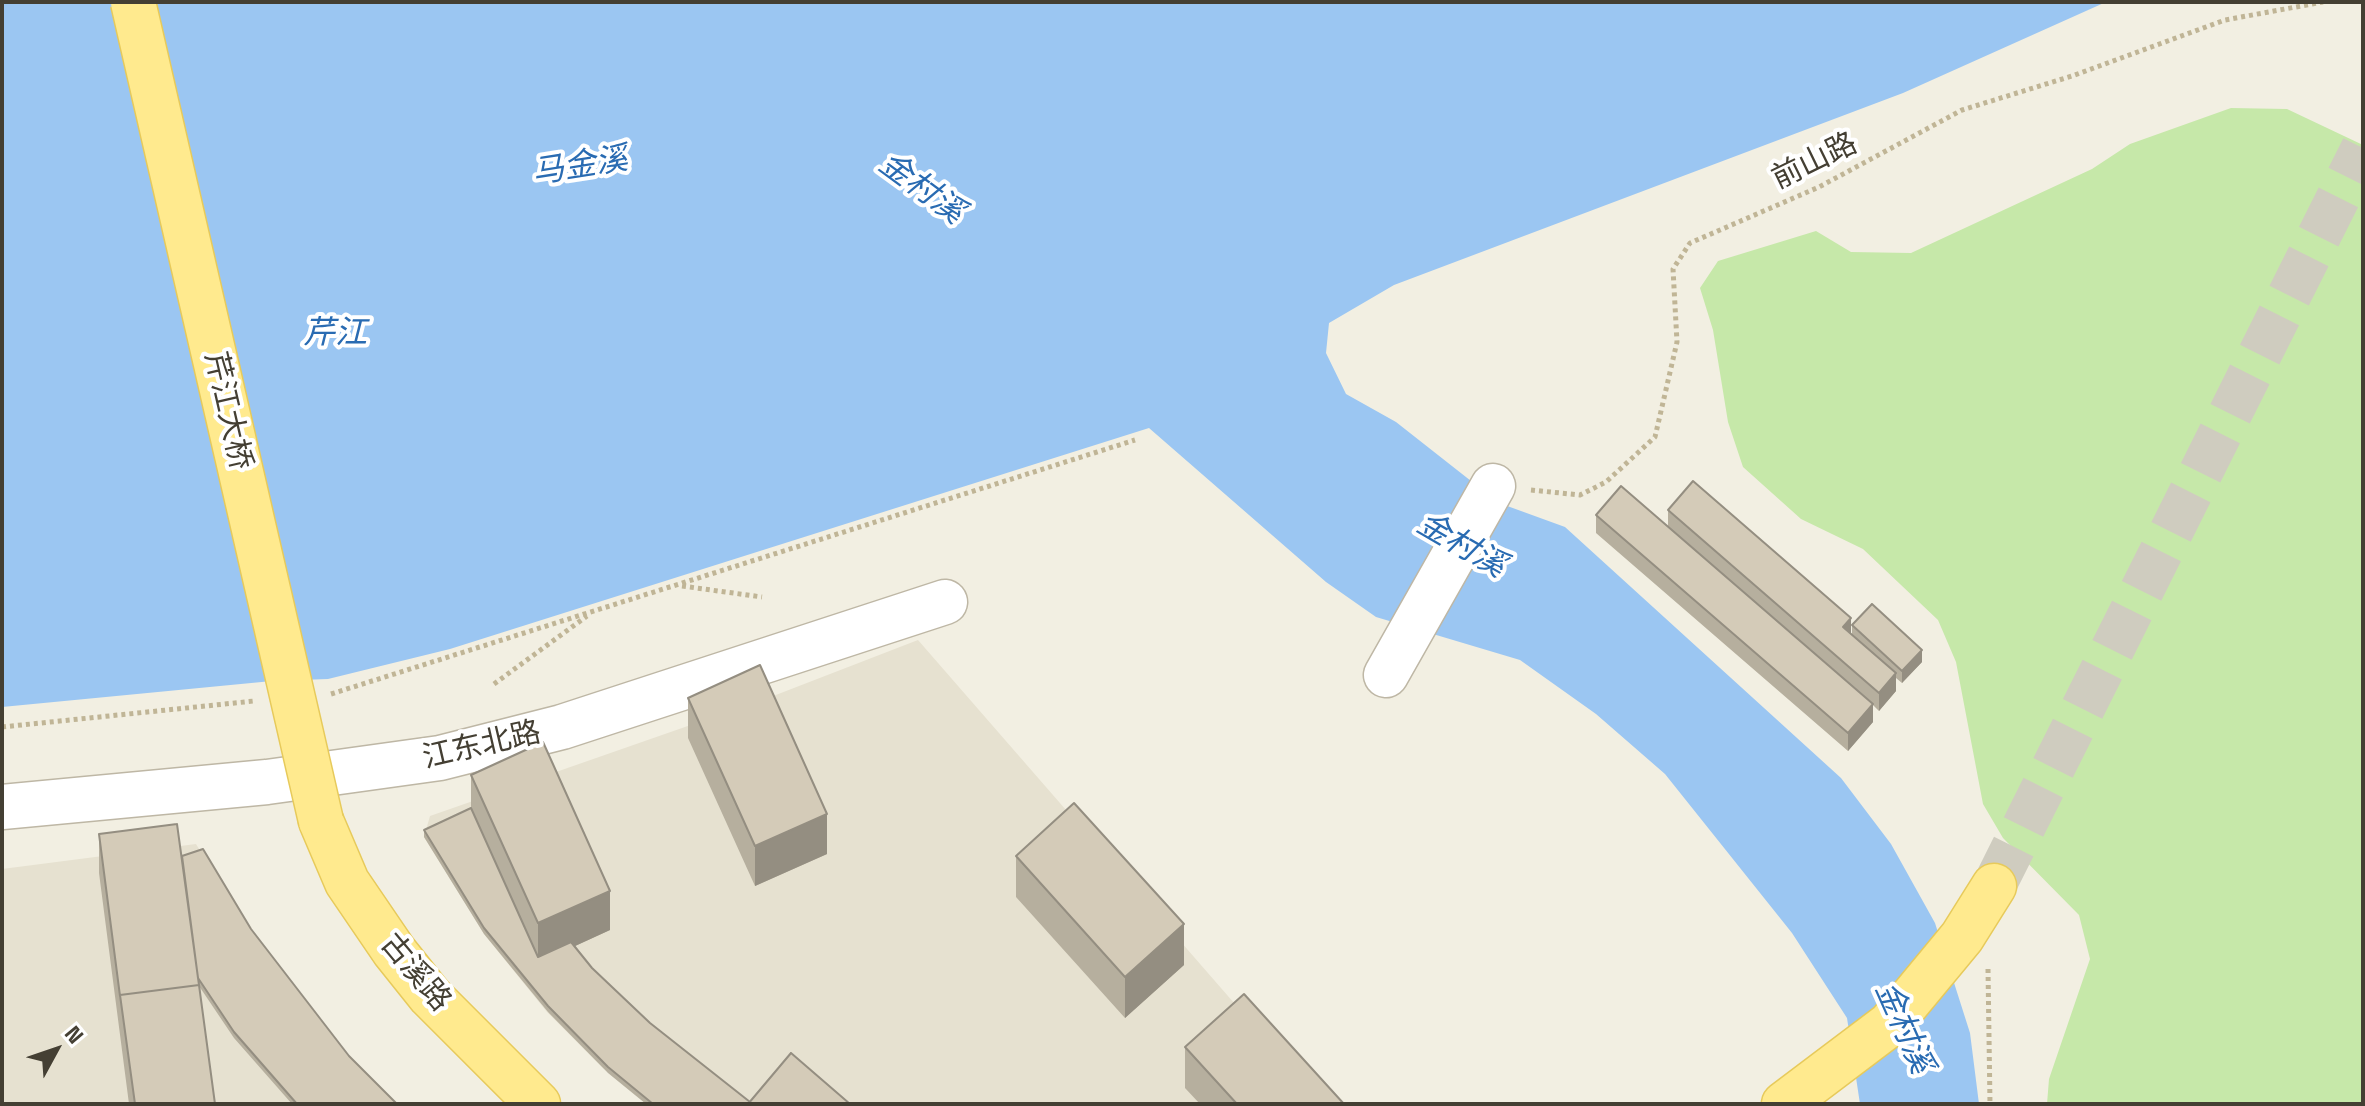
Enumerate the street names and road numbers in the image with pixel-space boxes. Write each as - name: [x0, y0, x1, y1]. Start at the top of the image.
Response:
- street label: 前山路: [1767, 126, 1863, 198]
- street label: 芹江大桥: [196, 348, 258, 474]
- street label: 江东北路: [419, 715, 545, 777]
- street label: 古溪路: [372, 927, 458, 1019]

